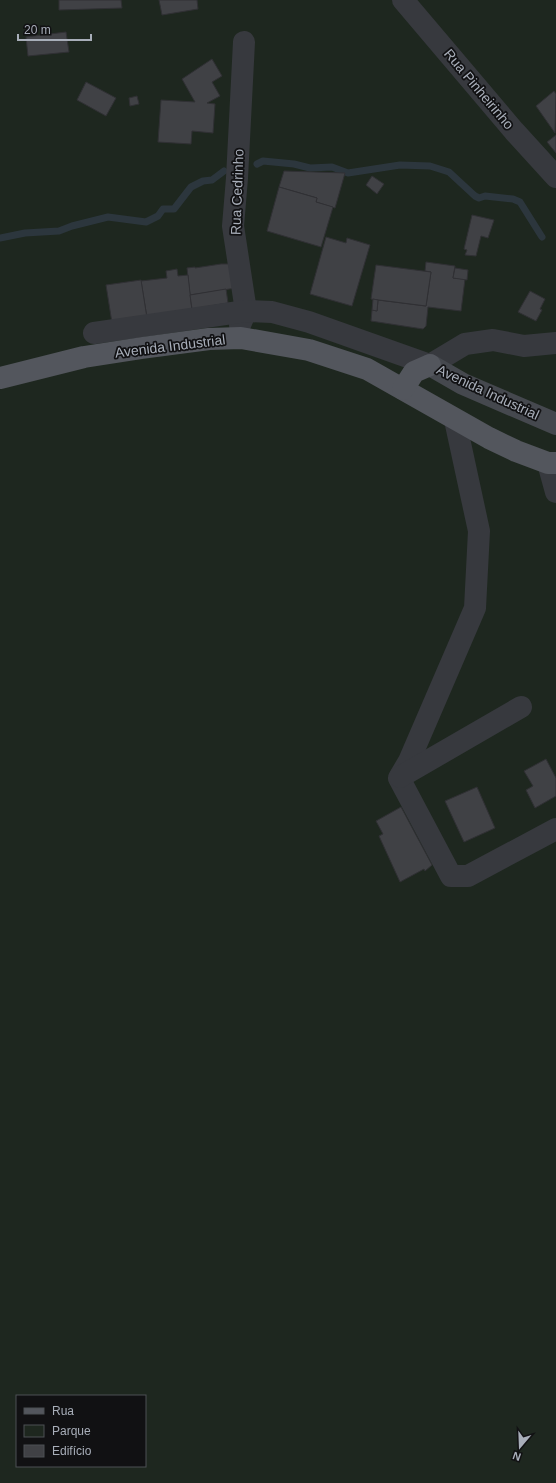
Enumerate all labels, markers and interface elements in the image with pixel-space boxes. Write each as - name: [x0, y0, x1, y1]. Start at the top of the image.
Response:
- scale bar: [18, 16, 91, 42]
- text: 20 m: [24, 23, 51, 37]
- street label: Rua Pinheirinho: [441, 46, 517, 132]
- street label: Rua Cedrinho: [227, 148, 247, 235]
- street label: Avenida Industrial: [114, 331, 226, 361]
- street label: Avenida Industrial: [434, 361, 542, 423]
- legend: [16, 1395, 146, 1467]
- text: Rua: [52, 1404, 74, 1418]
- text: Parque: [52, 1424, 91, 1438]
- north arrow: [500, 1427, 540, 1467]
- text: Edifício: [52, 1444, 92, 1458]
- text: N: [511, 1449, 522, 1463]

